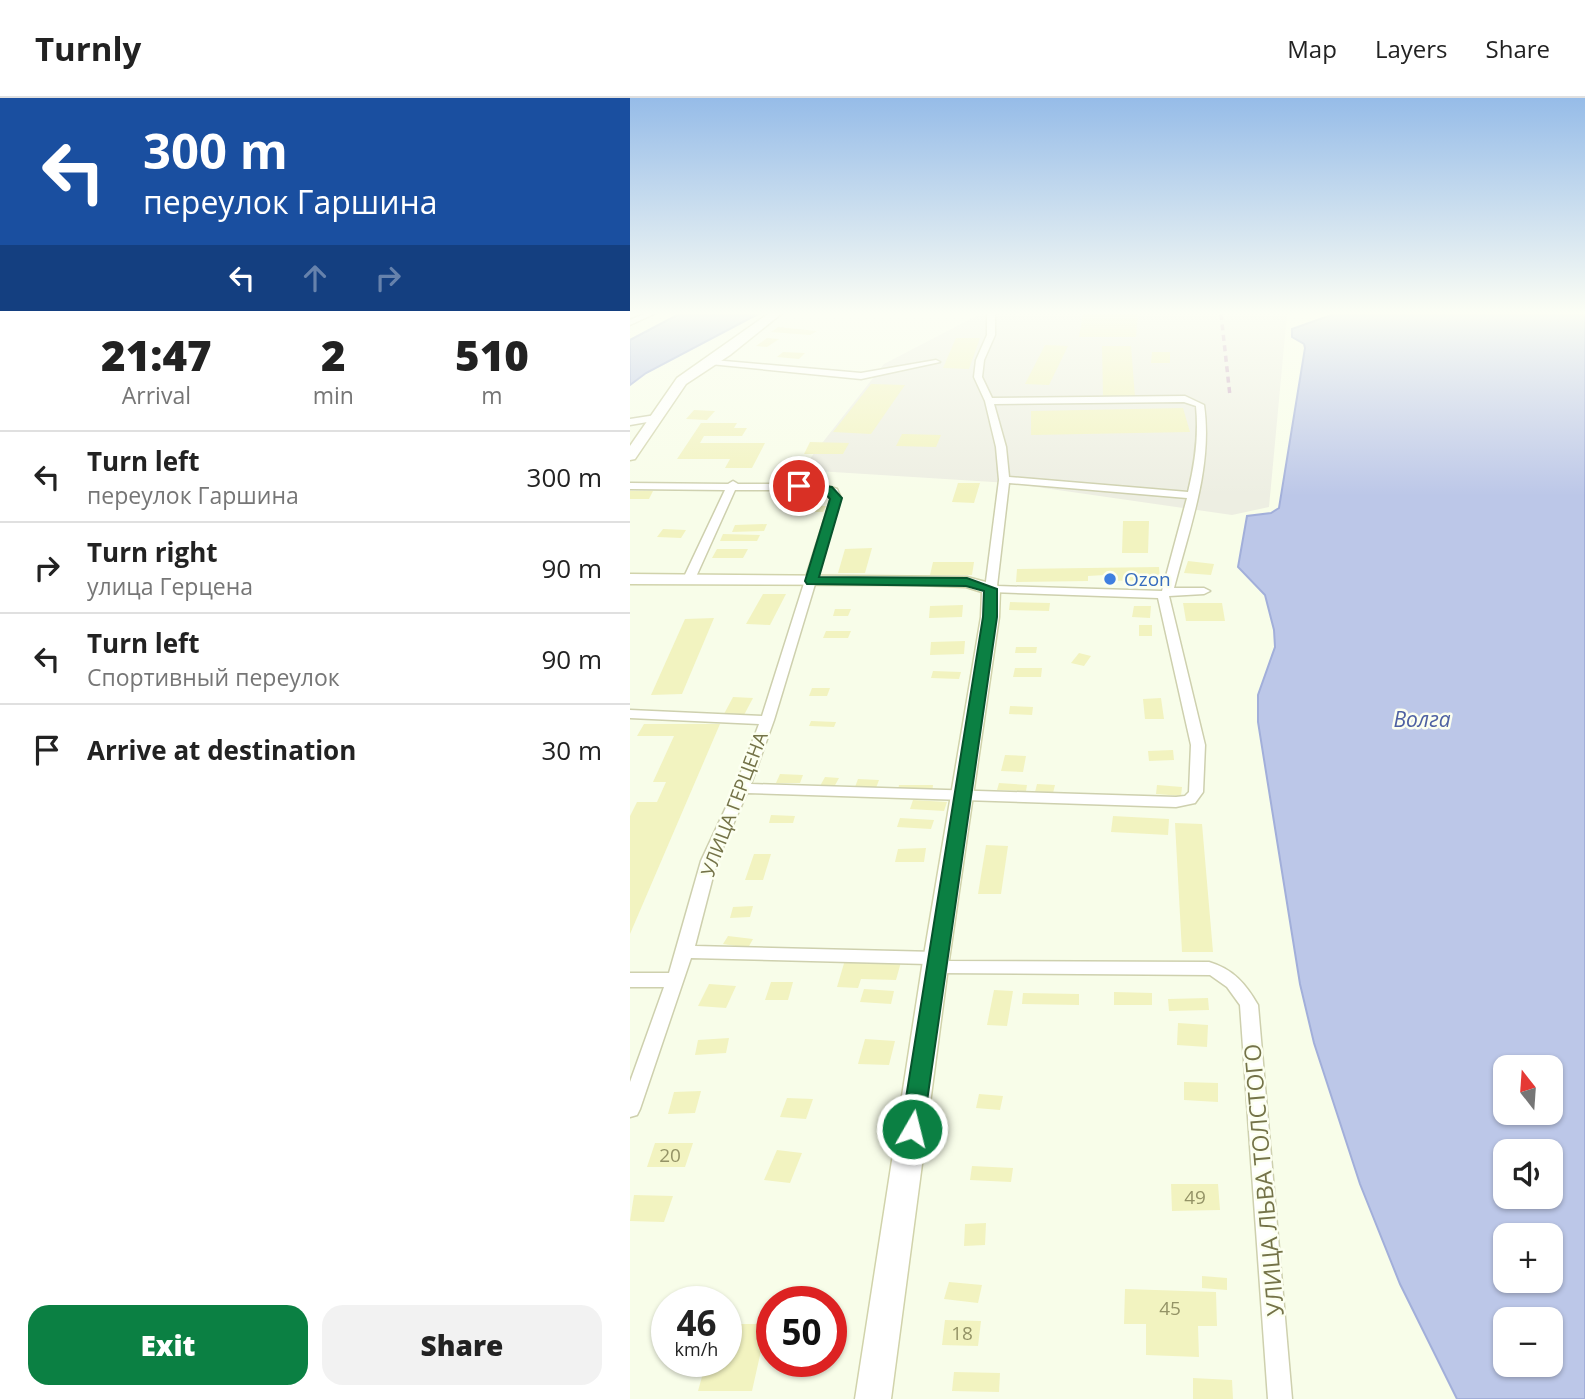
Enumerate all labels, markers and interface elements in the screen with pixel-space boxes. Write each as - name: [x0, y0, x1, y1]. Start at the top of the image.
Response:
- text: Turnly: [35, 26, 141, 71]
- text: Map: [1287, 32, 1337, 65]
- text: Layers: [1375, 32, 1448, 65]
- text: Share: [1486, 32, 1550, 65]
- text: 300 m: [143, 117, 288, 183]
- icon: left: [28, 126, 119, 217]
- text: переулок Гаршина: [143, 180, 438, 223]
- icon: left: [223, 259, 261, 297]
- icon: ahead: [296, 259, 334, 297]
- icon: right: [369, 259, 407, 297]
- text: 21:47: [101, 326, 212, 383]
- text: 2: [321, 326, 346, 383]
- text: 510: [455, 326, 529, 383]
- text: Arrival: [122, 379, 191, 411]
- text: min: [313, 379, 354, 411]
- text: m: [481, 379, 503, 411]
- text: Turn left: [87, 443, 199, 479]
- pin: [769, 456, 829, 516]
- icon: left: [28, 458, 66, 496]
- text: 300 m: [527, 459, 602, 495]
- icon: arrive: [780, 467, 818, 505]
- text: переулок Гаршина: [87, 479, 299, 511]
- text: Turn right: [87, 534, 218, 570]
- icon: right: [28, 549, 66, 587]
- text: 90 m: [541, 550, 602, 586]
- place label: Ozon: [1124, 566, 1171, 592]
- text: улица Герцена: [87, 570, 253, 602]
- marker: Ozon: [1102, 571, 1118, 587]
- text: Turn left: [87, 625, 199, 661]
- icon: left: [28, 640, 66, 678]
- text: 90 m: [541, 641, 602, 677]
- text: Спортивный переулок: [87, 661, 340, 693]
- water label: Волга: [1393, 705, 1451, 733]
- street label: УЛИЦА ГЕРЦЕНА: [694, 728, 774, 880]
- icon: arrive: [28, 731, 66, 769]
- text: Arrive at destination: [87, 732, 356, 768]
- text: 30 m: [541, 732, 602, 768]
- street label: УЛИЦА ЛЬВА ТОЛСТОГО: [1235, 1043, 1291, 1317]
- north arrow: [1493, 1055, 1563, 1125]
- map controls: [1493, 1055, 1563, 1377]
- position arrow: [875, 1092, 949, 1166]
- button: sound: [1493, 1139, 1563, 1209]
- house number: 20: [659, 1142, 681, 1168]
- house number: 49: [1184, 1184, 1206, 1210]
- button: +: [1493, 1223, 1563, 1293]
- speed limit sign: 50: [756, 1286, 847, 1377]
- house number: 45: [1159, 1295, 1181, 1321]
- text: 46: [676, 1299, 717, 1346]
- button: Exit: [28, 1305, 308, 1385]
- button: Share: [322, 1305, 602, 1385]
- button: −: [1493, 1307, 1563, 1377]
- house number: 18: [951, 1320, 973, 1346]
- text: km/h: [675, 1337, 718, 1361]

